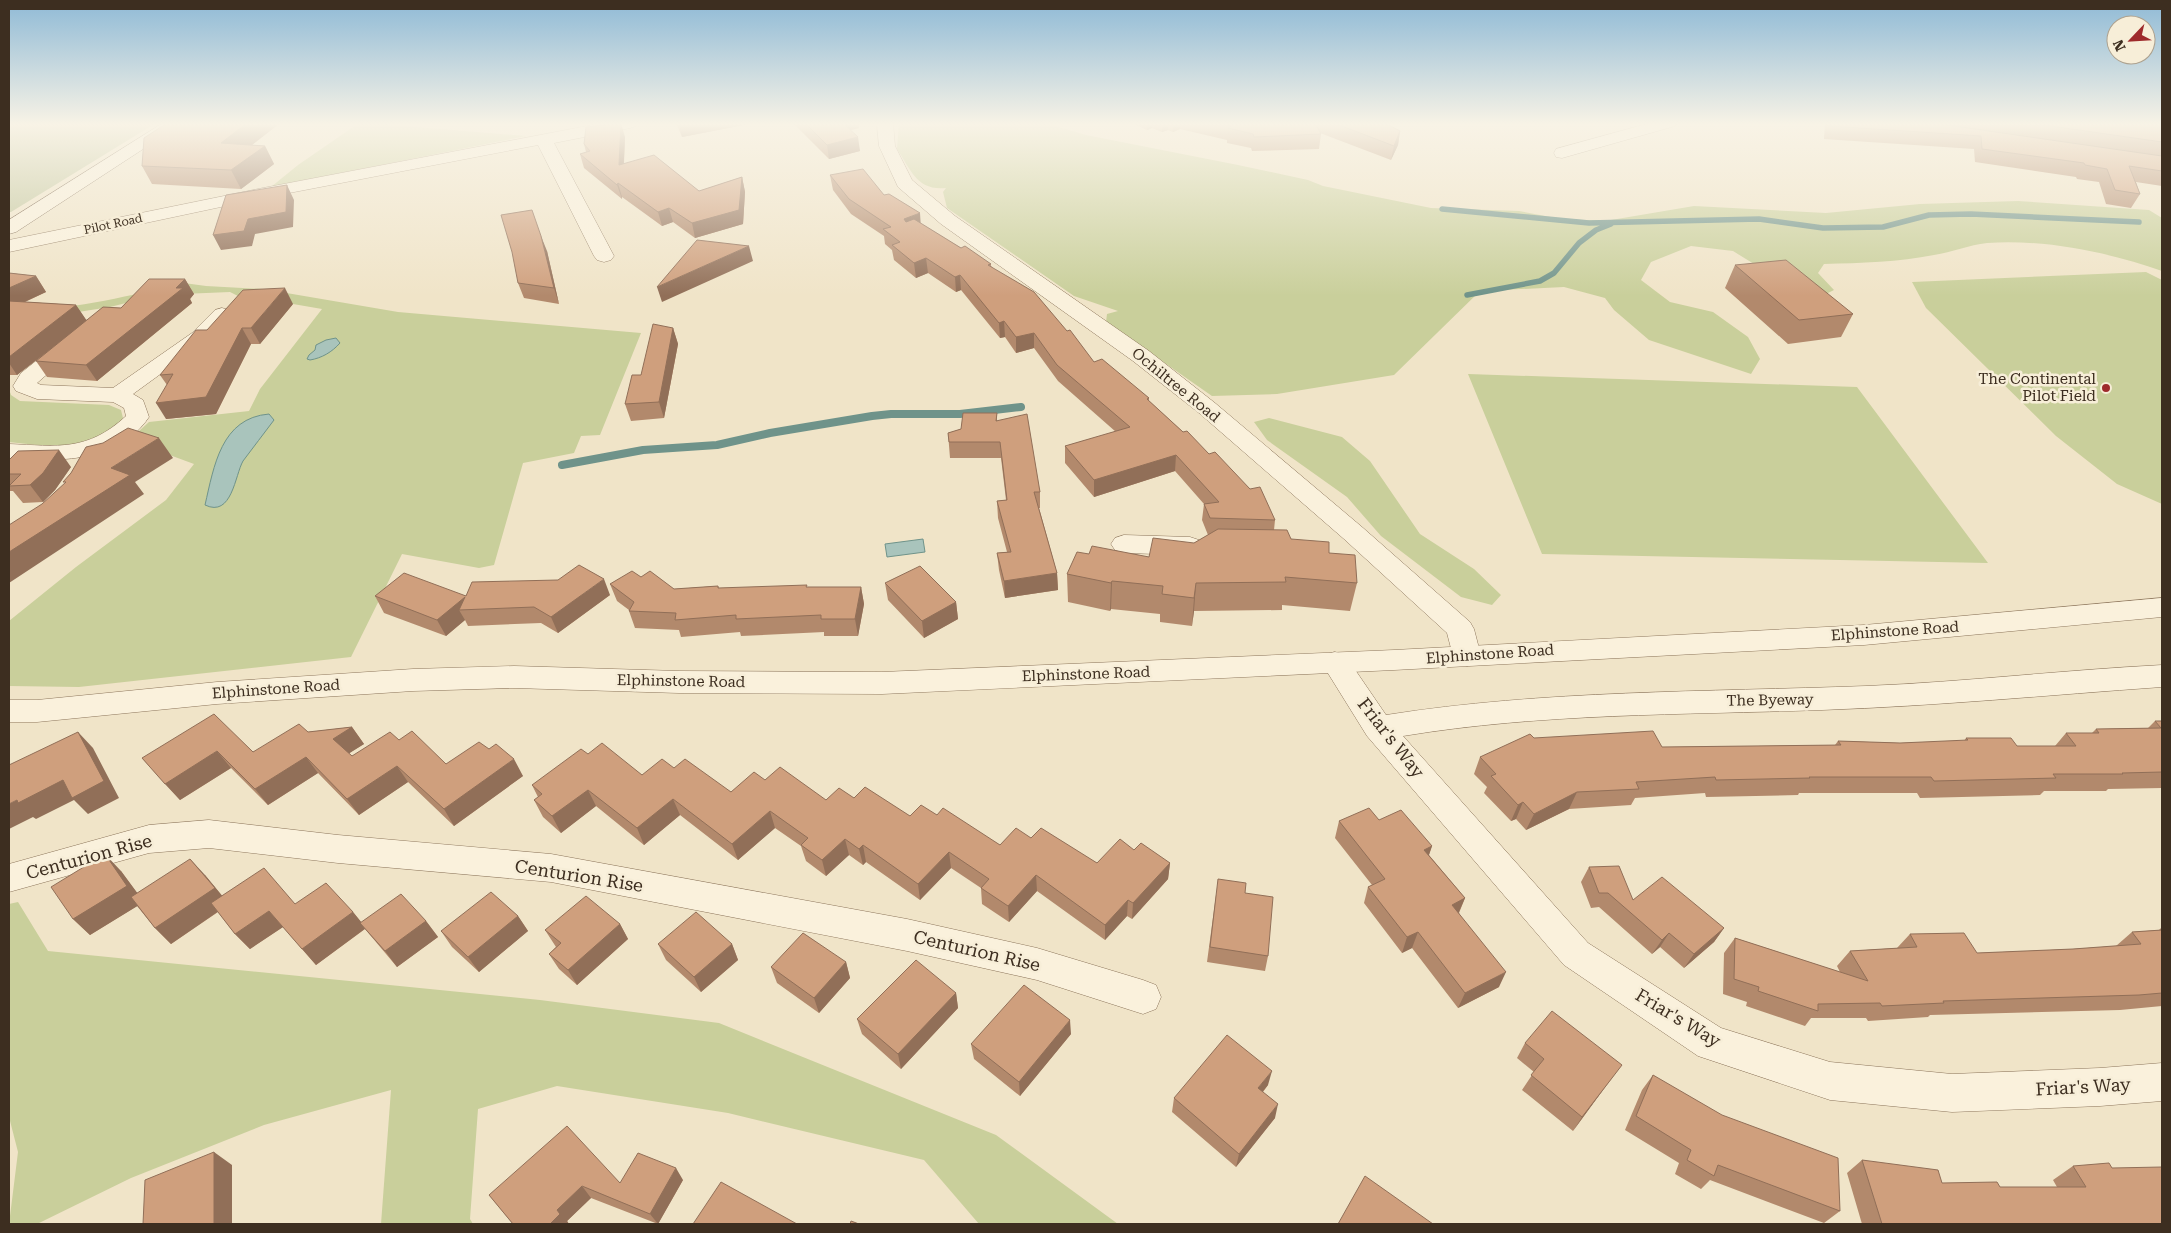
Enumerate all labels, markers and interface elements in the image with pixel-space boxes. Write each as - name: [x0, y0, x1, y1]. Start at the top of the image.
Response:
- north arrow: [2106, 15, 2156, 65]
- text: N: [2110, 37, 2129, 54]
- street label: Pilot Road: [82, 211, 144, 237]
- street label: Ochiltree Road: [1128, 344, 1224, 426]
- place label: The Continental Pilot Field: [1978, 370, 2096, 405]
- marker: The Continental Pilot Field: [2100, 382, 2112, 394]
- street label: Elphinstone Road: [1830, 618, 1960, 644]
- street label: Elphinstone Road: [1425, 641, 1555, 667]
- street label: Elphinstone Road: [1021, 663, 1151, 685]
- street label: Elphinstone Road: [617, 671, 746, 691]
- street label: Elphinstone Road: [211, 676, 341, 702]
- street label: The Byeway: [1726, 690, 1814, 710]
- street label: Friar's Way: [1354, 694, 1429, 782]
- street label: Centurion Rise: [24, 830, 154, 883]
- street label: Centurion Rise: [513, 855, 645, 896]
- street label: Centurion Rise: [912, 926, 1043, 975]
- street label: Friar's Way: [1632, 984, 1725, 1051]
- street label: Friar's Way: [2035, 1073, 2132, 1099]

